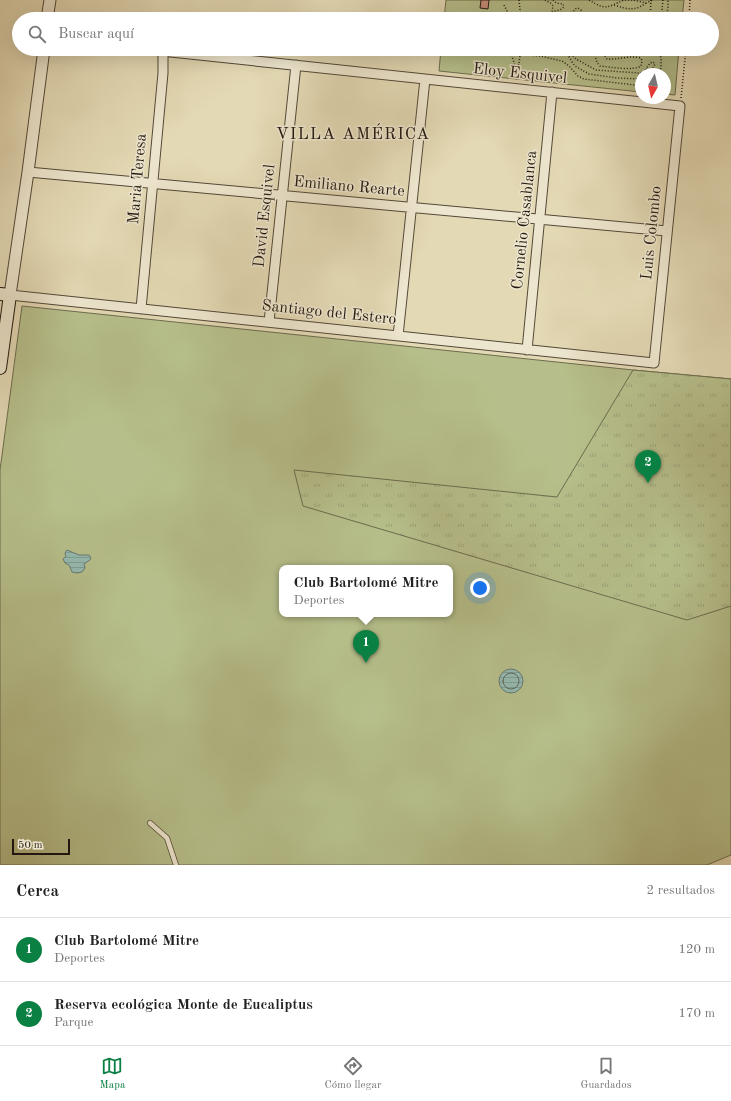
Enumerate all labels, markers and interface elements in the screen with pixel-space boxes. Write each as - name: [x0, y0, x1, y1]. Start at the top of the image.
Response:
- search box: [12, 12, 719, 56]
- icon: search: [26, 23, 48, 45]
- text: Buscar aquí: [58, 27, 134, 42]
- street label: Eloy Esquivel: [472, 61, 568, 87]
- north arrow: [635, 68, 671, 104]
- district label: VILLA AMÉRICA: [276, 123, 430, 143]
- street label: Maria Teresa: [126, 133, 150, 225]
- street label: Cornelio Casablanca: [510, 150, 540, 290]
- street label: David Esquivel: [252, 164, 278, 268]
- street label: Emiliano Rearte: [293, 174, 405, 200]
- street label: Luis Colombo: [639, 185, 665, 281]
- street label: Santiago del Estero: [261, 298, 397, 328]
- pin: 2: [635, 450, 661, 483]
- popup: [279, 565, 453, 617]
- text: Club Bartolomé Mitre: [294, 576, 439, 591]
- your location: [470, 578, 490, 598]
- text: Deportes: [294, 594, 344, 607]
- pin: 1: [353, 630, 379, 663]
- scale bar: [12, 837, 70, 856]
- text: 50 m: [18, 840, 43, 851]
- text: Cerca: [16, 883, 59, 900]
- text: 2 resultados: [647, 884, 715, 897]
- text: Club Bartolomé Mitre: [54, 934, 199, 949]
- text: 1: [25, 943, 33, 956]
- text: 120 m: [678, 943, 715, 956]
- text: Deportes: [54, 952, 105, 965]
- text: Reserva ecológica Monte de Eucaliptus: [54, 998, 313, 1013]
- text: 2: [25, 1007, 33, 1020]
- text: 170 m: [678, 1007, 715, 1020]
- text: Parque: [54, 1016, 93, 1029]
- tab: Mapa: [100, 1055, 125, 1093]
- tab: Cómo llegar: [324, 1055, 381, 1093]
- tab: Guardados: [581, 1055, 631, 1093]

